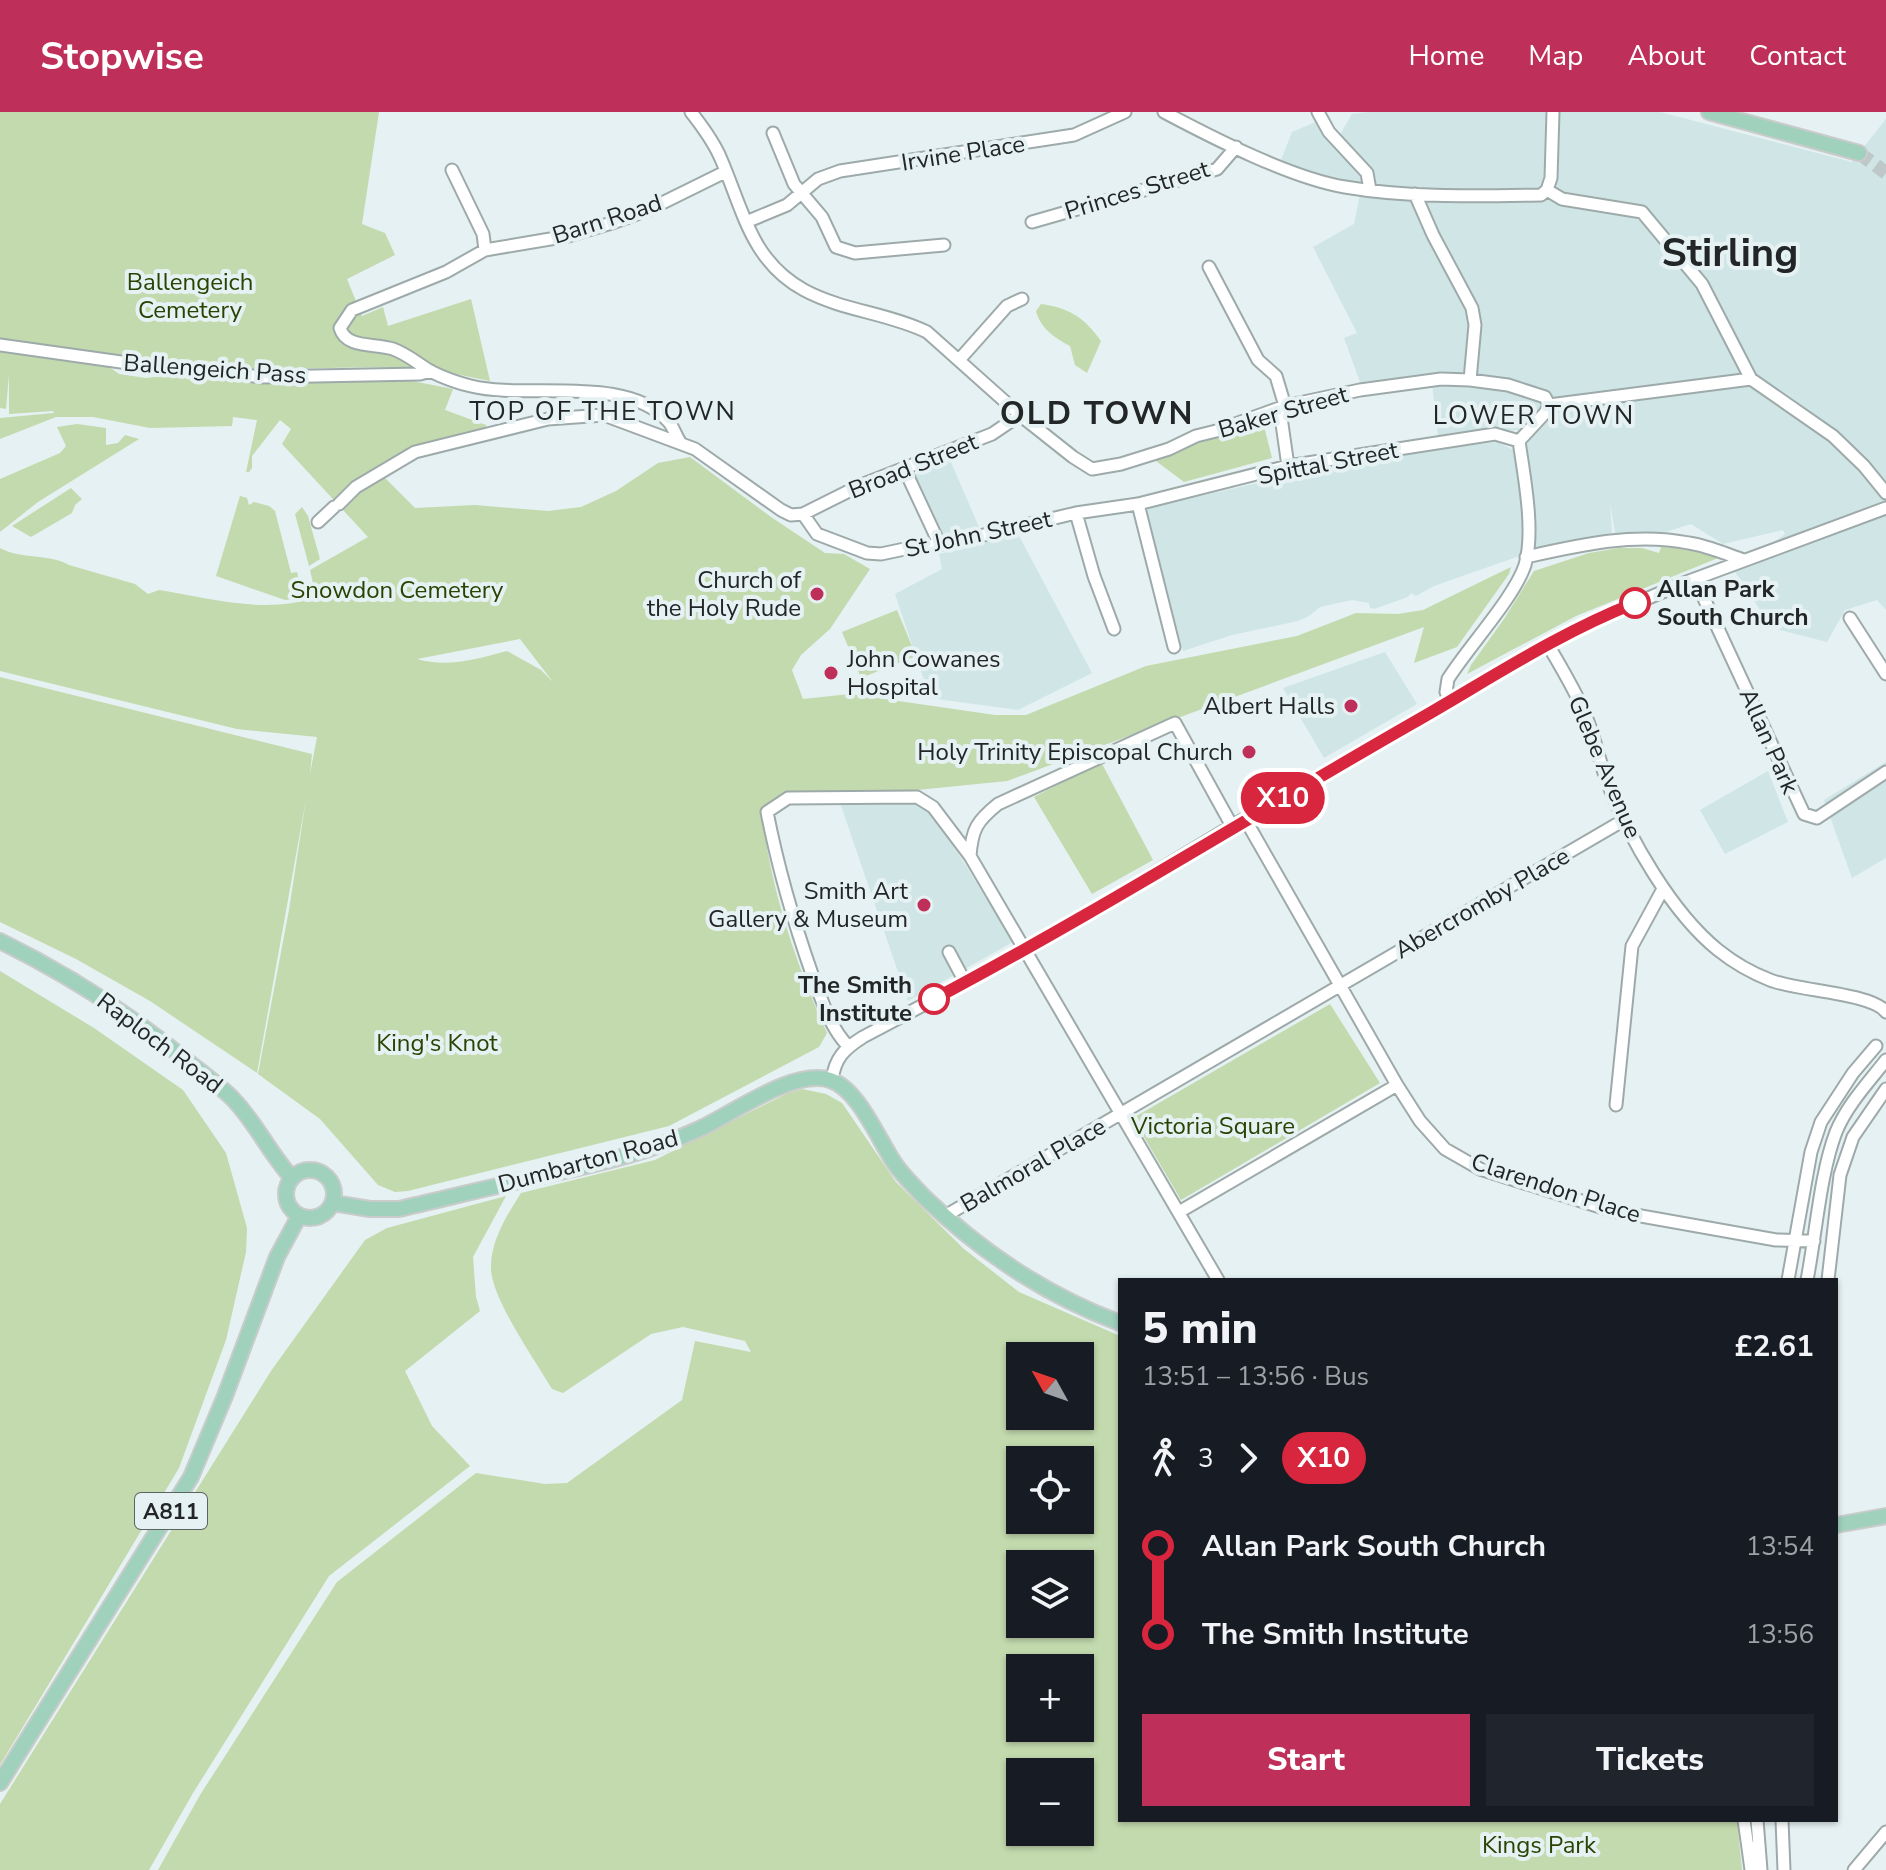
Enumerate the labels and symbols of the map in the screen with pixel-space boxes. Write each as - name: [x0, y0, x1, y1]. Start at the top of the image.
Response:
- street label: Irvine Place: [899, 127, 1027, 179]
- street label: Princes Street: [1061, 153, 1214, 227]
- street label: Barn Road: [548, 186, 666, 252]
- district label: Stirling: [1662, 226, 1798, 280]
- park label: Ballengeich Cemetery: [127, 266, 253, 326]
- street label: Ballengeich Pass: [123, 347, 307, 391]
- street label: Baker Street: [1214, 378, 1352, 446]
- district label: OLD TOWN: [1000, 392, 1194, 435]
- district label: TOP OF THE TOWN: [469, 394, 737, 429]
- district label: LOWER TOWN: [1433, 398, 1635, 433]
- street label: Broad Street: [844, 425, 983, 506]
- street label: Spittal Street: [1255, 434, 1401, 492]
- street label: St John Street: [902, 503, 1055, 565]
- place label: Church of the Holy Rude: [647, 564, 802, 624]
- place label: Allan Park South Church: [1657, 573, 1808, 633]
- park label: Snowdon Cemetery: [291, 574, 504, 606]
- marker: Church of the Holy Rude: [808, 585, 826, 603]
- marker: Allan Park South Church: [1620, 588, 1650, 618]
- place label: John Cowanes Hospital: [846, 643, 1001, 703]
- marker: John Cowanes Hospital: [822, 664, 840, 682]
- street label: Allan Park: [1732, 683, 1807, 800]
- place label: Albert Halls: [1203, 690, 1335, 722]
- street label: Glebe Avenue: [1561, 691, 1649, 843]
- marker: Albert Halls: [1342, 697, 1360, 715]
- place label: Holy Trinity Episcopal Church: [917, 736, 1233, 768]
- marker: Holy Trinity Episcopal Church: [1240, 743, 1258, 761]
- line badge: X10: [1237, 772, 1329, 824]
- street label: Abercromby Place: [1389, 840, 1575, 966]
- place label: Smith Art Gallery & Museum: [708, 875, 909, 935]
- marker: Smith Art Gallery & Museum: [915, 896, 933, 914]
- place label: The Smith Institute: [798, 969, 912, 1029]
- marker: The Smith Institute: [919, 984, 949, 1014]
- street label: Raploch Road: [91, 985, 229, 1101]
- park label: King's Knot: [376, 1027, 498, 1059]
- street label: Balmoral Place: [954, 1110, 1112, 1220]
- park label: Victoria Square: [1130, 1110, 1295, 1142]
- street label: Dumbarton Road: [495, 1122, 681, 1200]
- street label: Clarendon Place: [1467, 1145, 1645, 1231]
- north arrow: [1006, 1342, 1094, 1430]
- road number: A811: [135, 1493, 207, 1529]
- park label: Kings Park: [1482, 1829, 1597, 1861]

